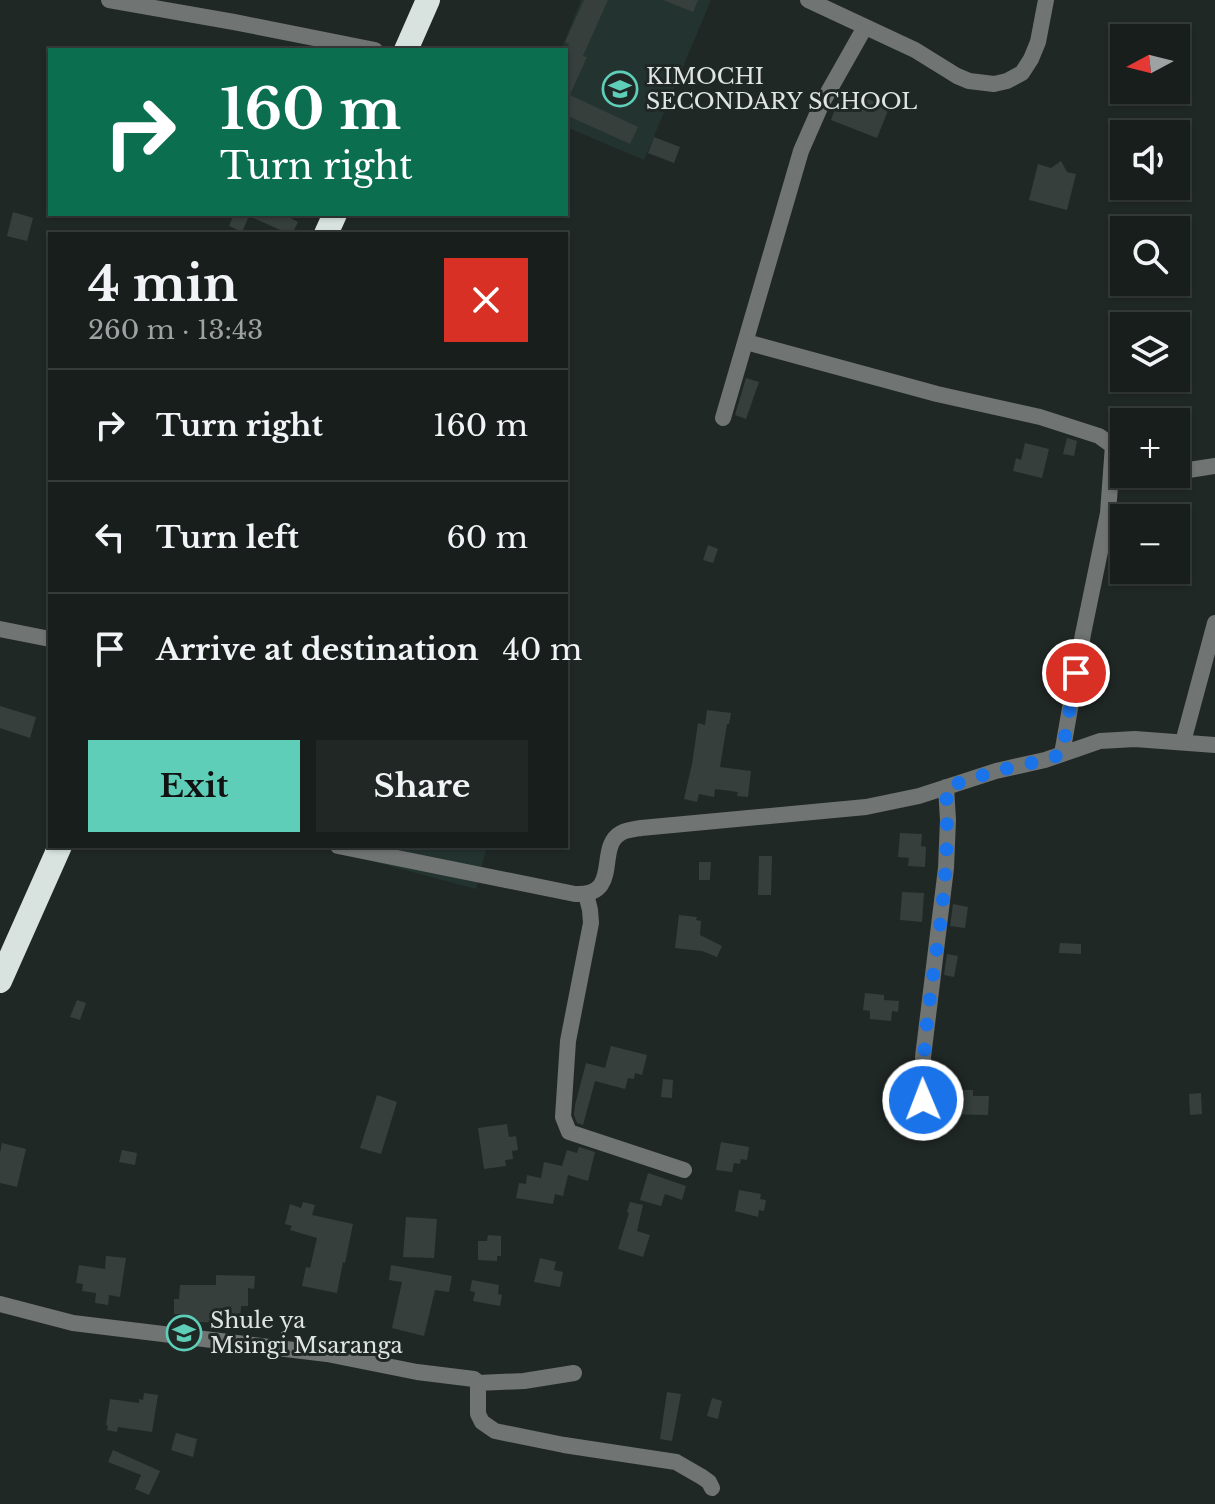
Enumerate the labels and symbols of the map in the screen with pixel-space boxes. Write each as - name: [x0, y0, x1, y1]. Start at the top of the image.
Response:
- north arrow: [1110, 24, 1190, 104]
- place label: KIMOCHI SECONDARY SCHOOL: [646, 63, 917, 115]
- school or university icon: KIMOCHI SECONDARY SCHOOL: [601, 70, 639, 108]
- pin: [1042, 639, 1110, 707]
- position arrow: [881, 1058, 965, 1142]
- place label: Shule ya Msingi Msaranga: [210, 1307, 404, 1359]
- school or university icon: Shule ya Msingi Msaranga: [165, 1314, 203, 1352]

